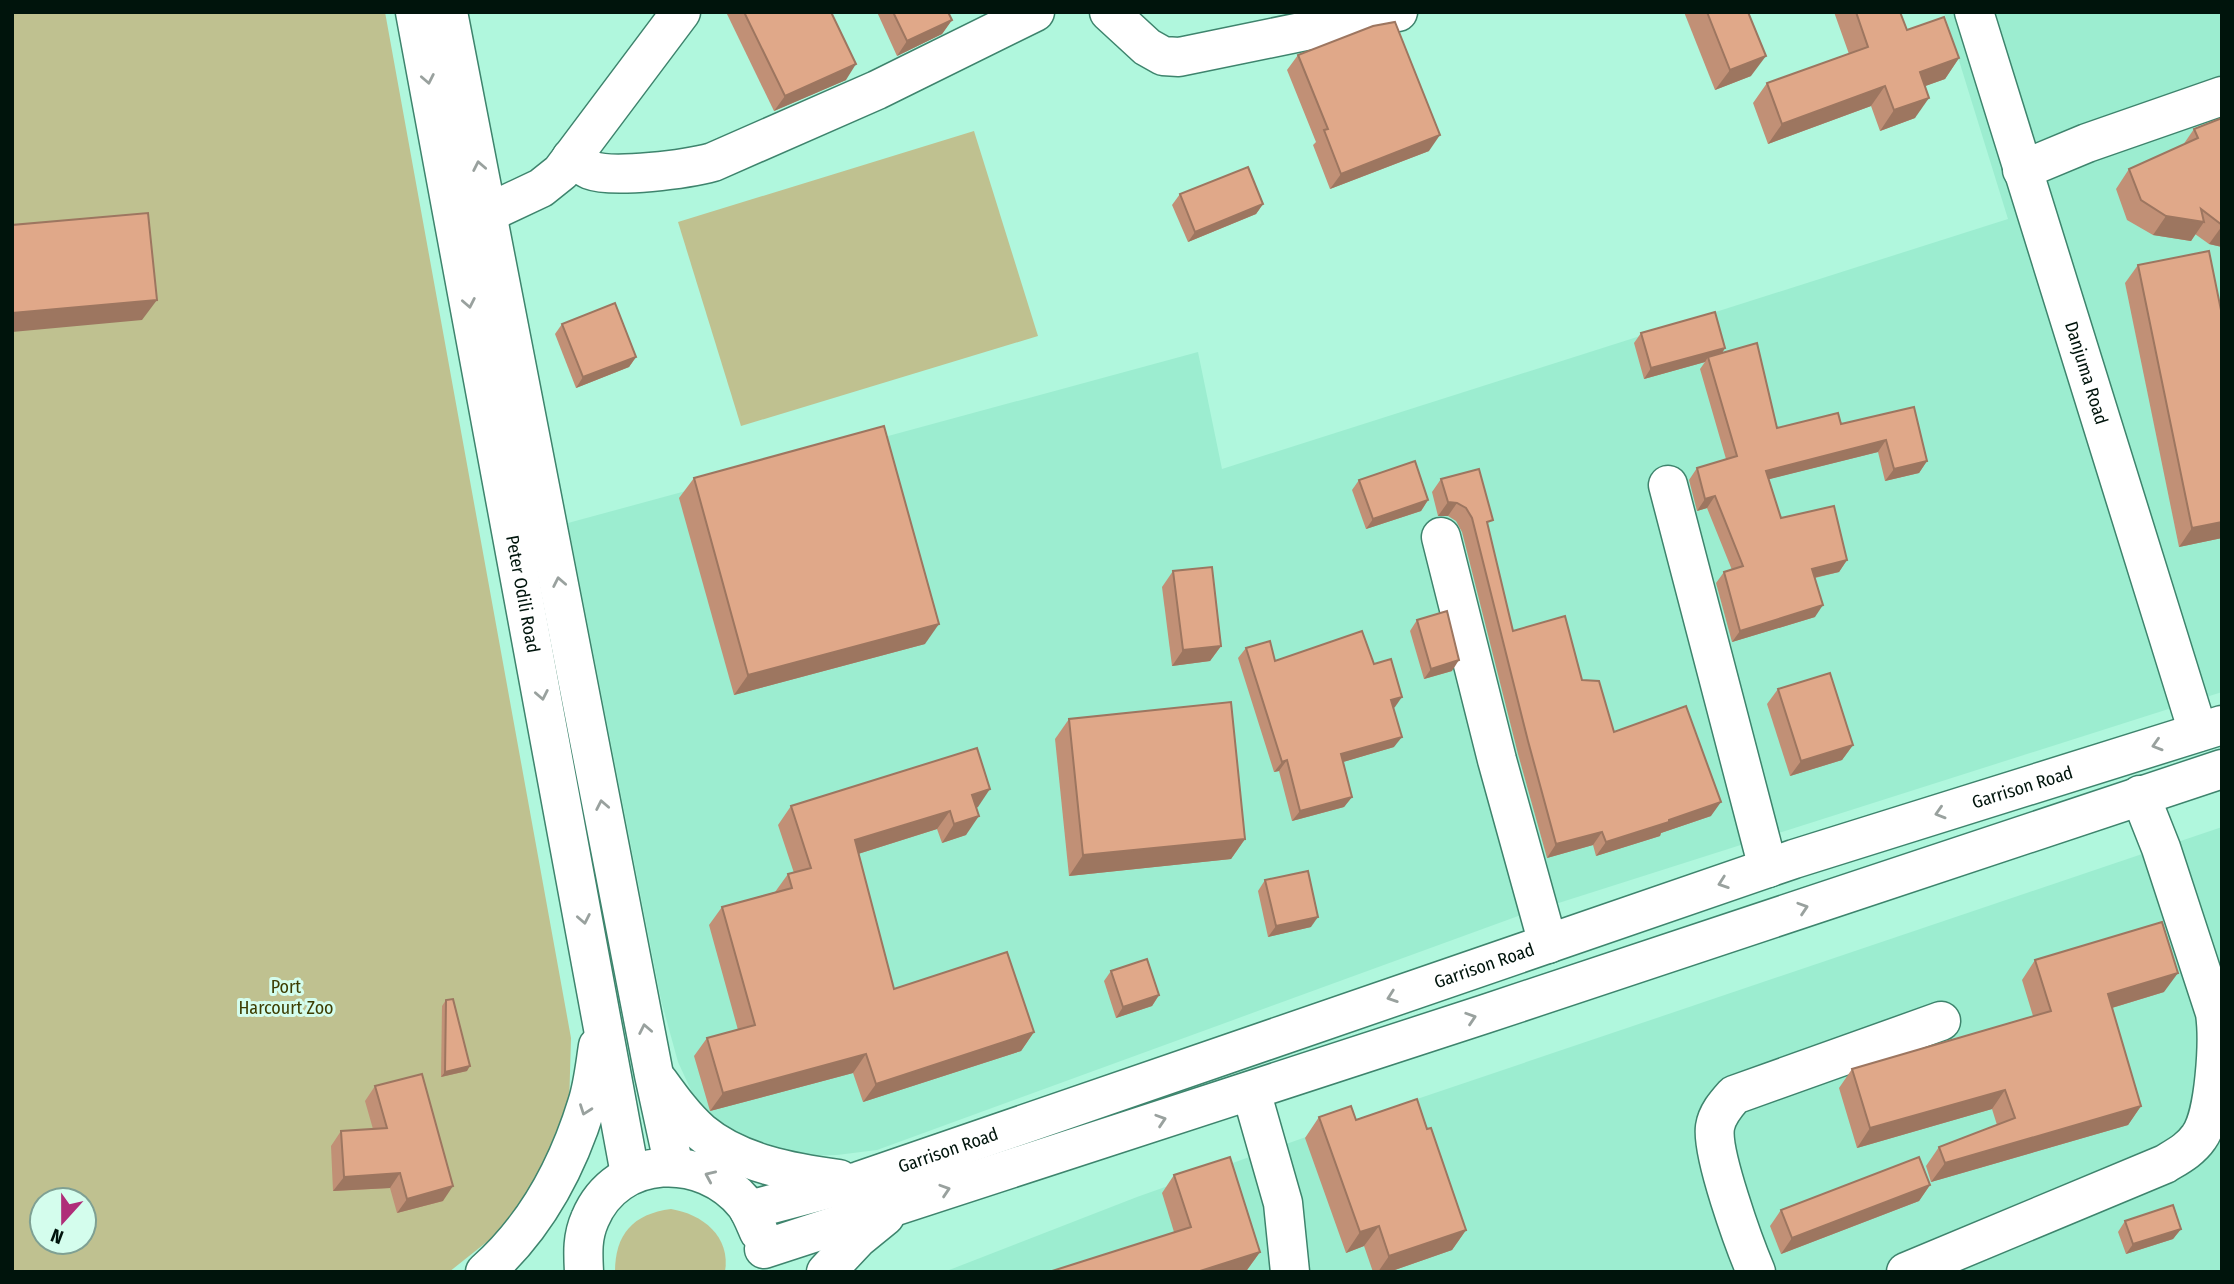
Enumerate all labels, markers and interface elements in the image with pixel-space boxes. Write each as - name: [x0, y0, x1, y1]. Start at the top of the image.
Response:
- one-way arrow: [420, 73, 435, 85]
- one-way arrow: [472, 160, 487, 172]
- one-way arrow: [461, 297, 476, 309]
- street label: Danjuma Road: [2060, 319, 2113, 427]
- street label: Peter Odili Road: [501, 533, 544, 655]
- one-way arrow: [552, 576, 567, 588]
- one-way arrow: [534, 689, 549, 701]
- one-way arrow: [2151, 737, 2163, 752]
- street label: Garrison Road: [1969, 761, 2076, 814]
- one-way arrow: [595, 799, 610, 811]
- one-way arrow: [1934, 805, 1946, 820]
- one-way arrow: [1718, 875, 1730, 889]
- one-way arrow: [1796, 902, 1808, 916]
- one-way arrow: [576, 913, 591, 925]
- street label: Garrison Road: [1431, 938, 1537, 993]
- park label: Port Harcourt Zoo: [238, 976, 334, 1019]
- one-way arrow: [1387, 989, 1399, 1003]
- one-way arrow: [1464, 1012, 1476, 1027]
- one-way arrow: [638, 1023, 653, 1035]
- one-way arrow: [579, 1104, 593, 1116]
- one-way arrow: [1155, 1114, 1167, 1128]
- street label: Garrison Road: [895, 1123, 1001, 1178]
- one-way arrow: [705, 1170, 717, 1184]
- one-way arrow: [938, 1184, 951, 1198]
- north arrow: [28, 1186, 98, 1256]
- text: N: [48, 1224, 67, 1249]

